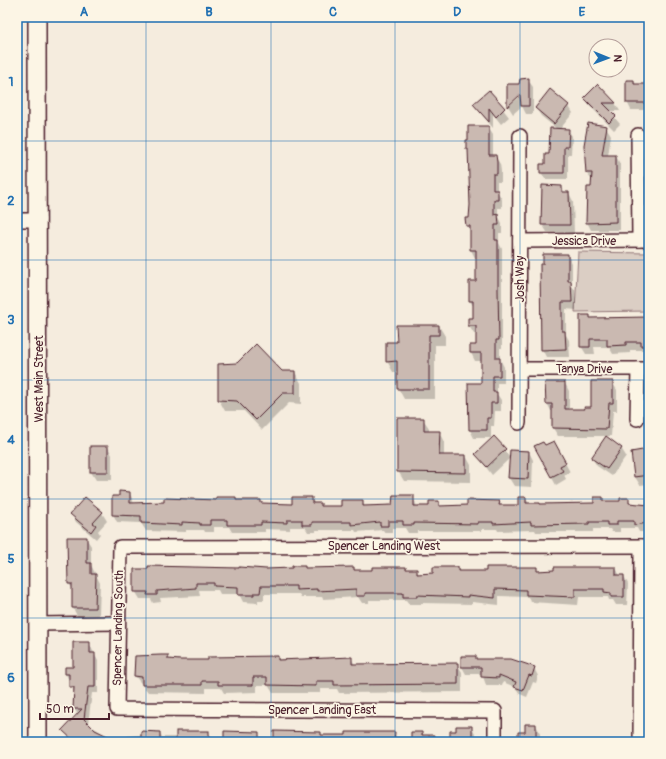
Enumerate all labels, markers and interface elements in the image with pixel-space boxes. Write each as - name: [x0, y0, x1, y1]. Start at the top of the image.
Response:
- text: A: [80, 4, 89, 20]
- text: B: [205, 4, 213, 20]
- text: C: [329, 4, 337, 20]
- text: D: [453, 4, 461, 20]
- text: E: [579, 4, 586, 20]
- north arrow: [588, 38, 628, 78]
- text: N: [611, 54, 624, 63]
- text: 1: [8, 74, 14, 90]
- text: 2: [7, 193, 15, 209]
- street label: Jessica Drive: [552, 234, 616, 249]
- street label: Josh Way: [513, 256, 528, 302]
- text: 3: [7, 312, 15, 328]
- street label: West Main Street: [32, 335, 47, 423]
- street label: Tanya Drive: [556, 362, 612, 377]
- text: 4: [7, 432, 15, 448]
- street label: Spencer Landing West: [328, 539, 440, 554]
- text: 5: [7, 551, 15, 567]
- street label: Spencer Landing South: [110, 569, 127, 686]
- text: 6: [7, 670, 15, 686]
- scale bar: [40, 695, 109, 721]
- text: 50 m: [46, 702, 74, 717]
- street label: Spencer Landing East: [268, 703, 376, 718]

